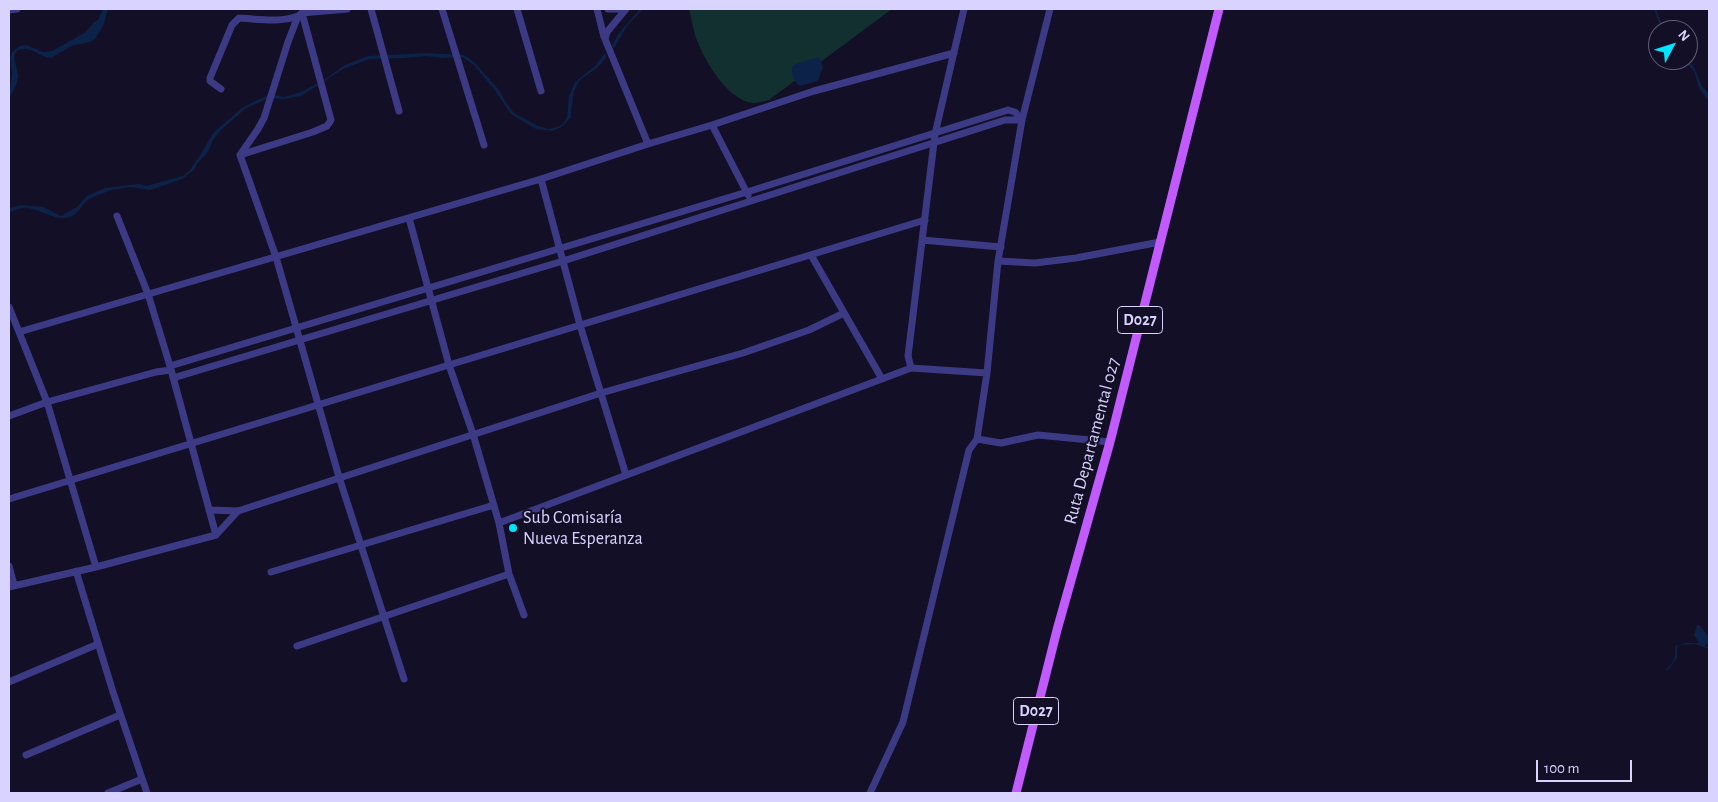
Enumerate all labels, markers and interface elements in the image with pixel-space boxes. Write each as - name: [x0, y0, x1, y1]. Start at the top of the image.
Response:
- north arrow: [1648, 20, 1698, 70]
- text: N: [1675, 28, 1692, 44]
- road number: D027: [1118, 306, 1162, 334]
- street label: Ruta Departamental 027: [1059, 355, 1125, 527]
- place label: Sub Comisaría Nueva Esperanza: [523, 507, 643, 550]
- marker: Sub Comisaría Nueva Esperanza: [507, 522, 519, 534]
- road number: D027: [1014, 698, 1058, 724]
- scale bar: [1538, 750, 1634, 782]
- text: 100 m: [1544, 761, 1579, 776]

